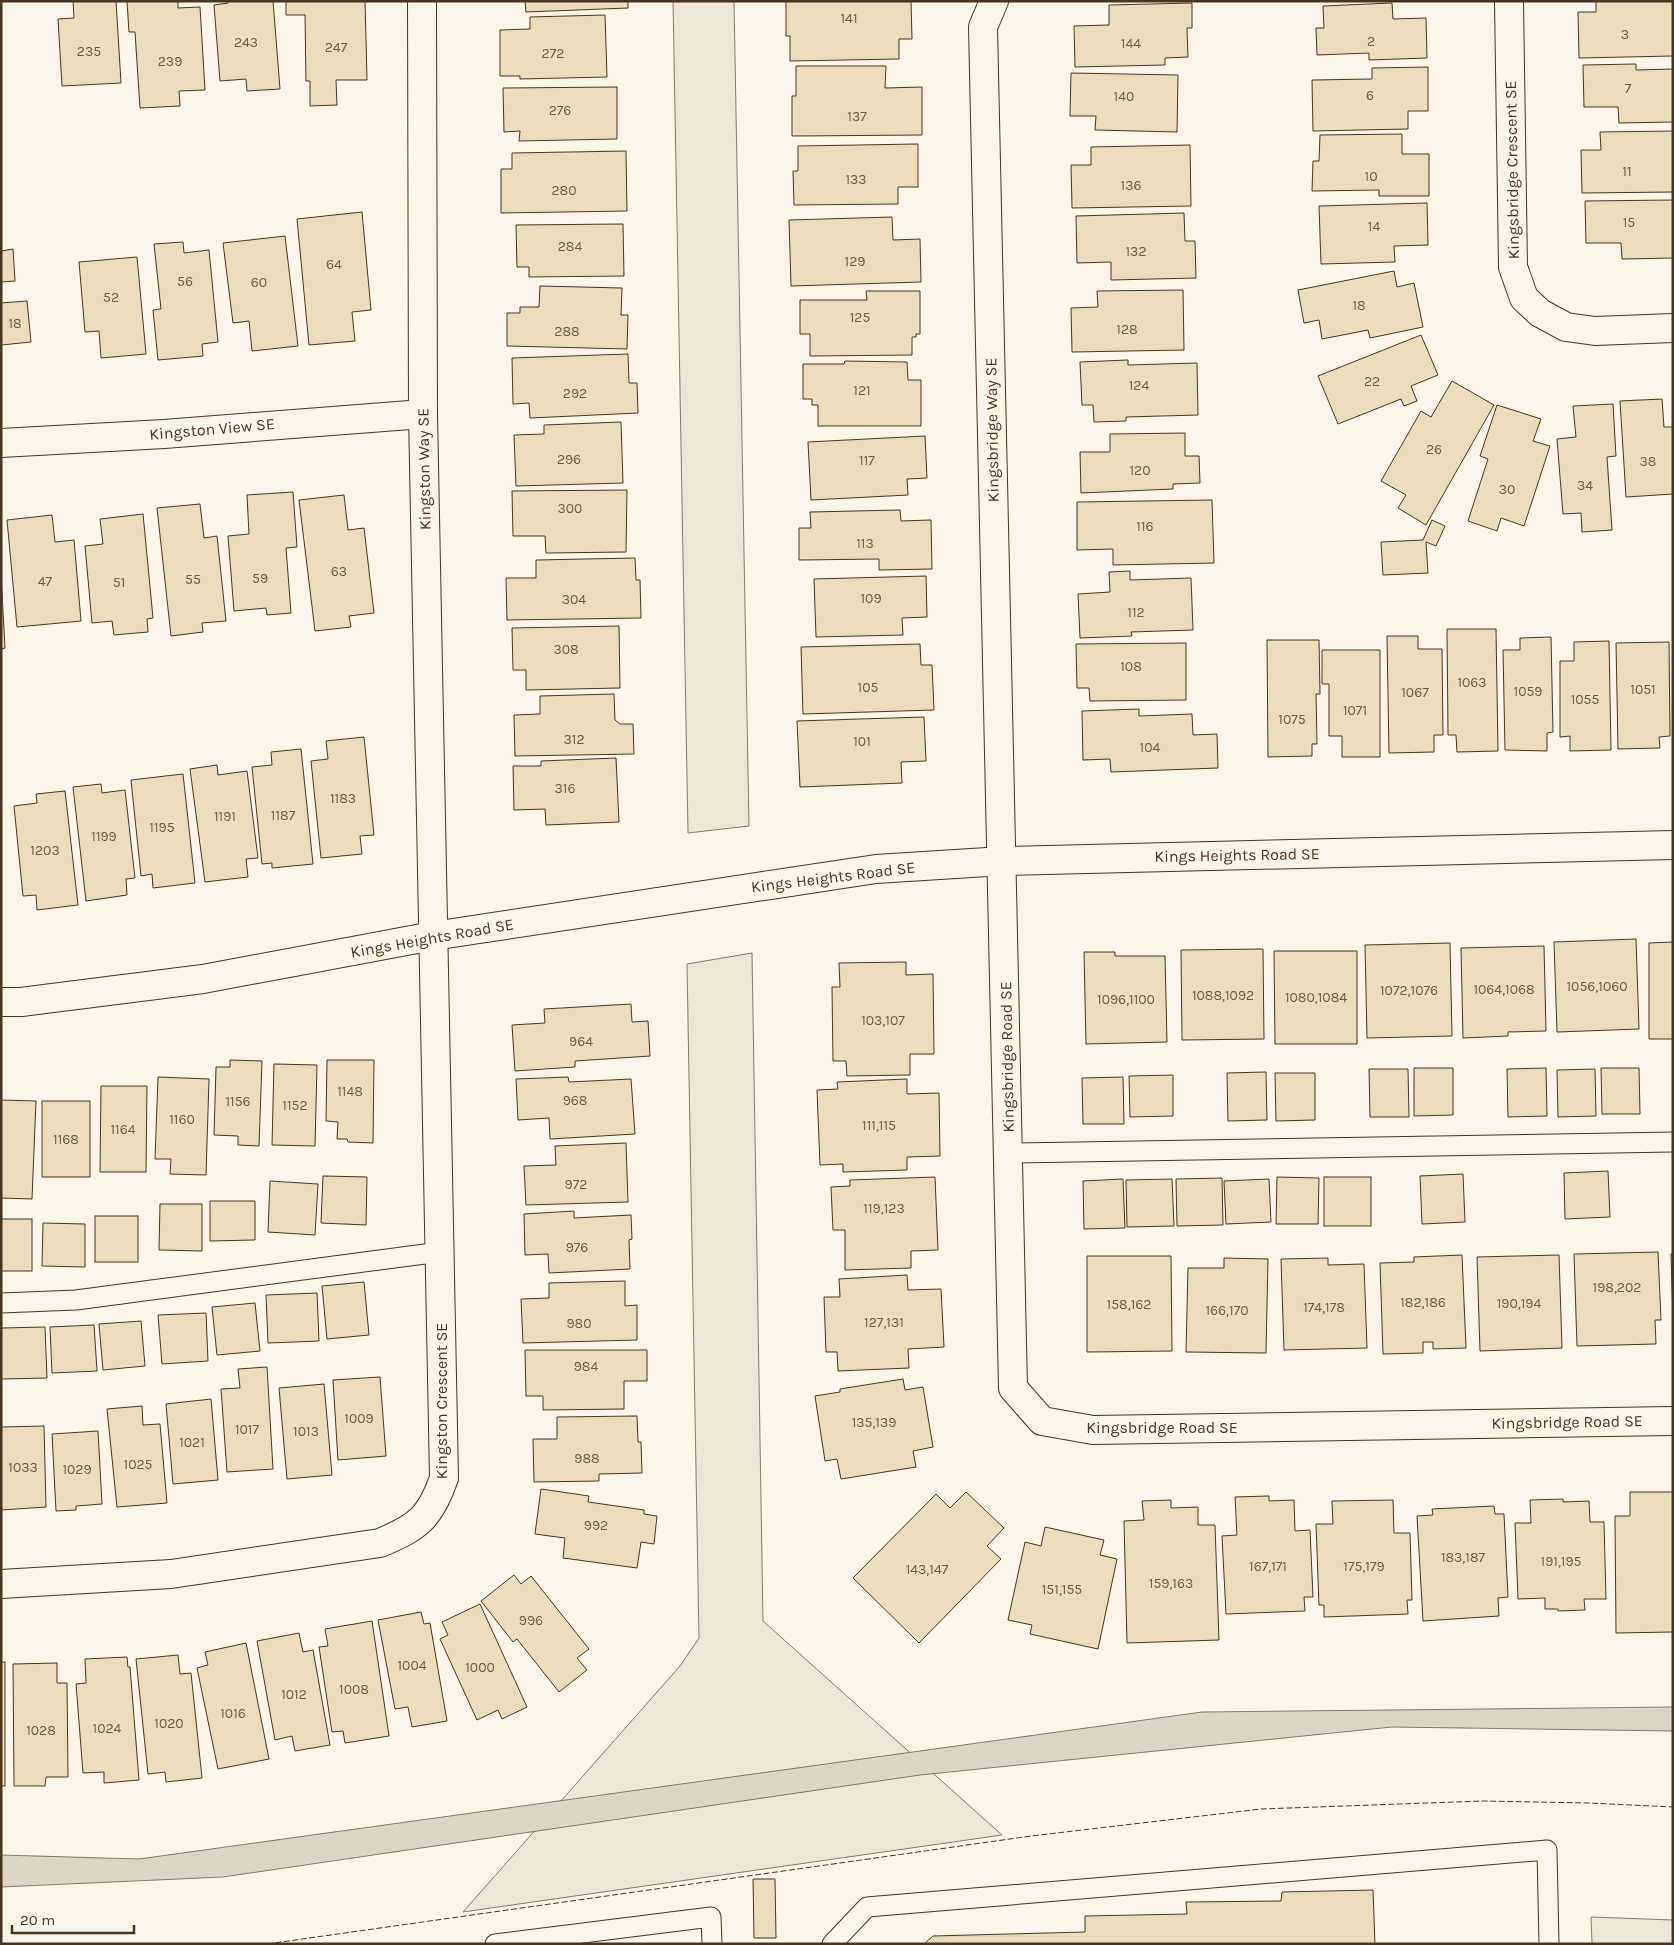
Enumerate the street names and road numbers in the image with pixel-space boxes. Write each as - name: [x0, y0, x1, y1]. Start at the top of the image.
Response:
- street label: Kingsbridge Crescent SE: [1501, 80, 1523, 260]
- street label: Kingsbridge Way SE: [981, 358, 1003, 502]
- street label: Kingston Way SE: [413, 408, 435, 530]
- street label: Kingston View SE: [148, 414, 276, 444]
- street label: Kings Heights Road SE: [1154, 844, 1320, 866]
- street label: Kings Heights Road SE: [750, 857, 916, 897]
- street label: Kings Heights Road SE: [349, 914, 515, 962]
- street label: Kingsbridge Road SE: [996, 981, 1018, 1133]
- street label: Kingston Crescent SE: [432, 1323, 451, 1479]
- street label: Kingsbridge Road SE: [1491, 1411, 1643, 1433]
- street label: Kingsbridge Road SE: [1086, 1418, 1238, 1437]

